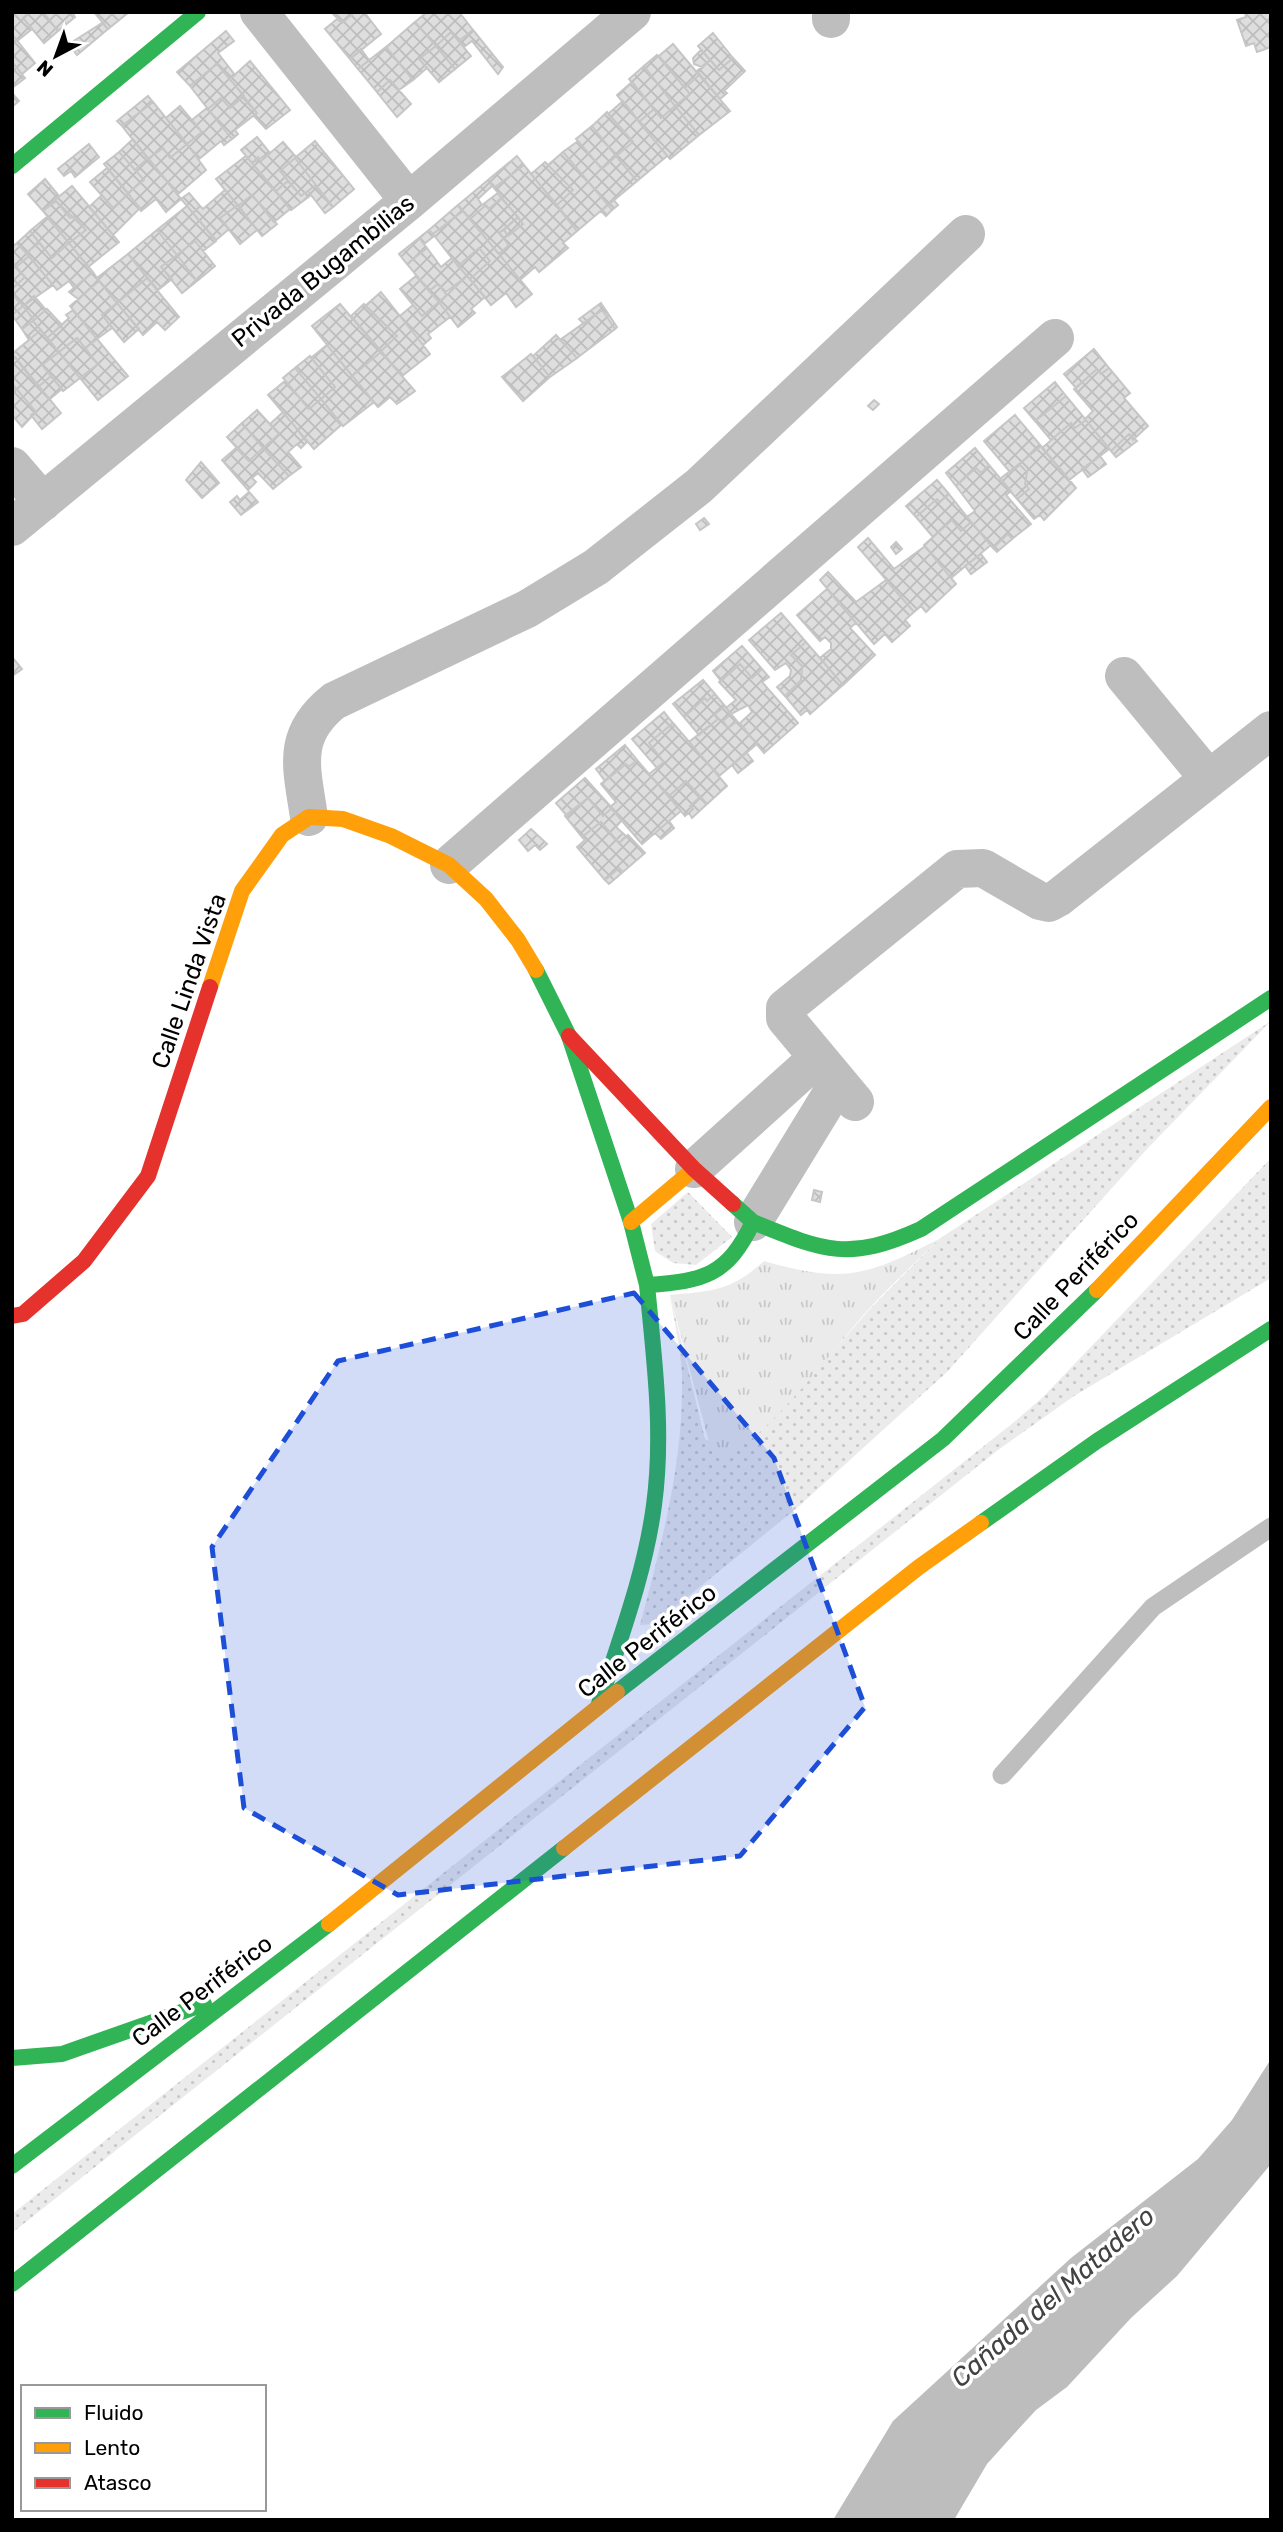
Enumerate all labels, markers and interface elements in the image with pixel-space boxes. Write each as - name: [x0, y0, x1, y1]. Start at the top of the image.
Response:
- north arrow: [21, 21, 91, 91]
- text: N: [32, 55, 58, 82]
- street label: Privada Bugambilias: [226, 189, 420, 353]
- street label: Calle Linda Vista: [146, 890, 232, 1072]
- street label: Calle Periférico: [1007, 1206, 1145, 1346]
- street label: Calle Periférico: [572, 1578, 722, 1704]
- street label: Calle Periférico: [126, 1929, 278, 2053]
- water label: Cañada del Matadero: [945, 2200, 1161, 2394]
- legend: [21, 2385, 266, 2511]
- text: Fluido: [84, 2400, 144, 2425]
- text: Lento: [84, 2435, 140, 2460]
- text: Atasco: [84, 2470, 152, 2495]

